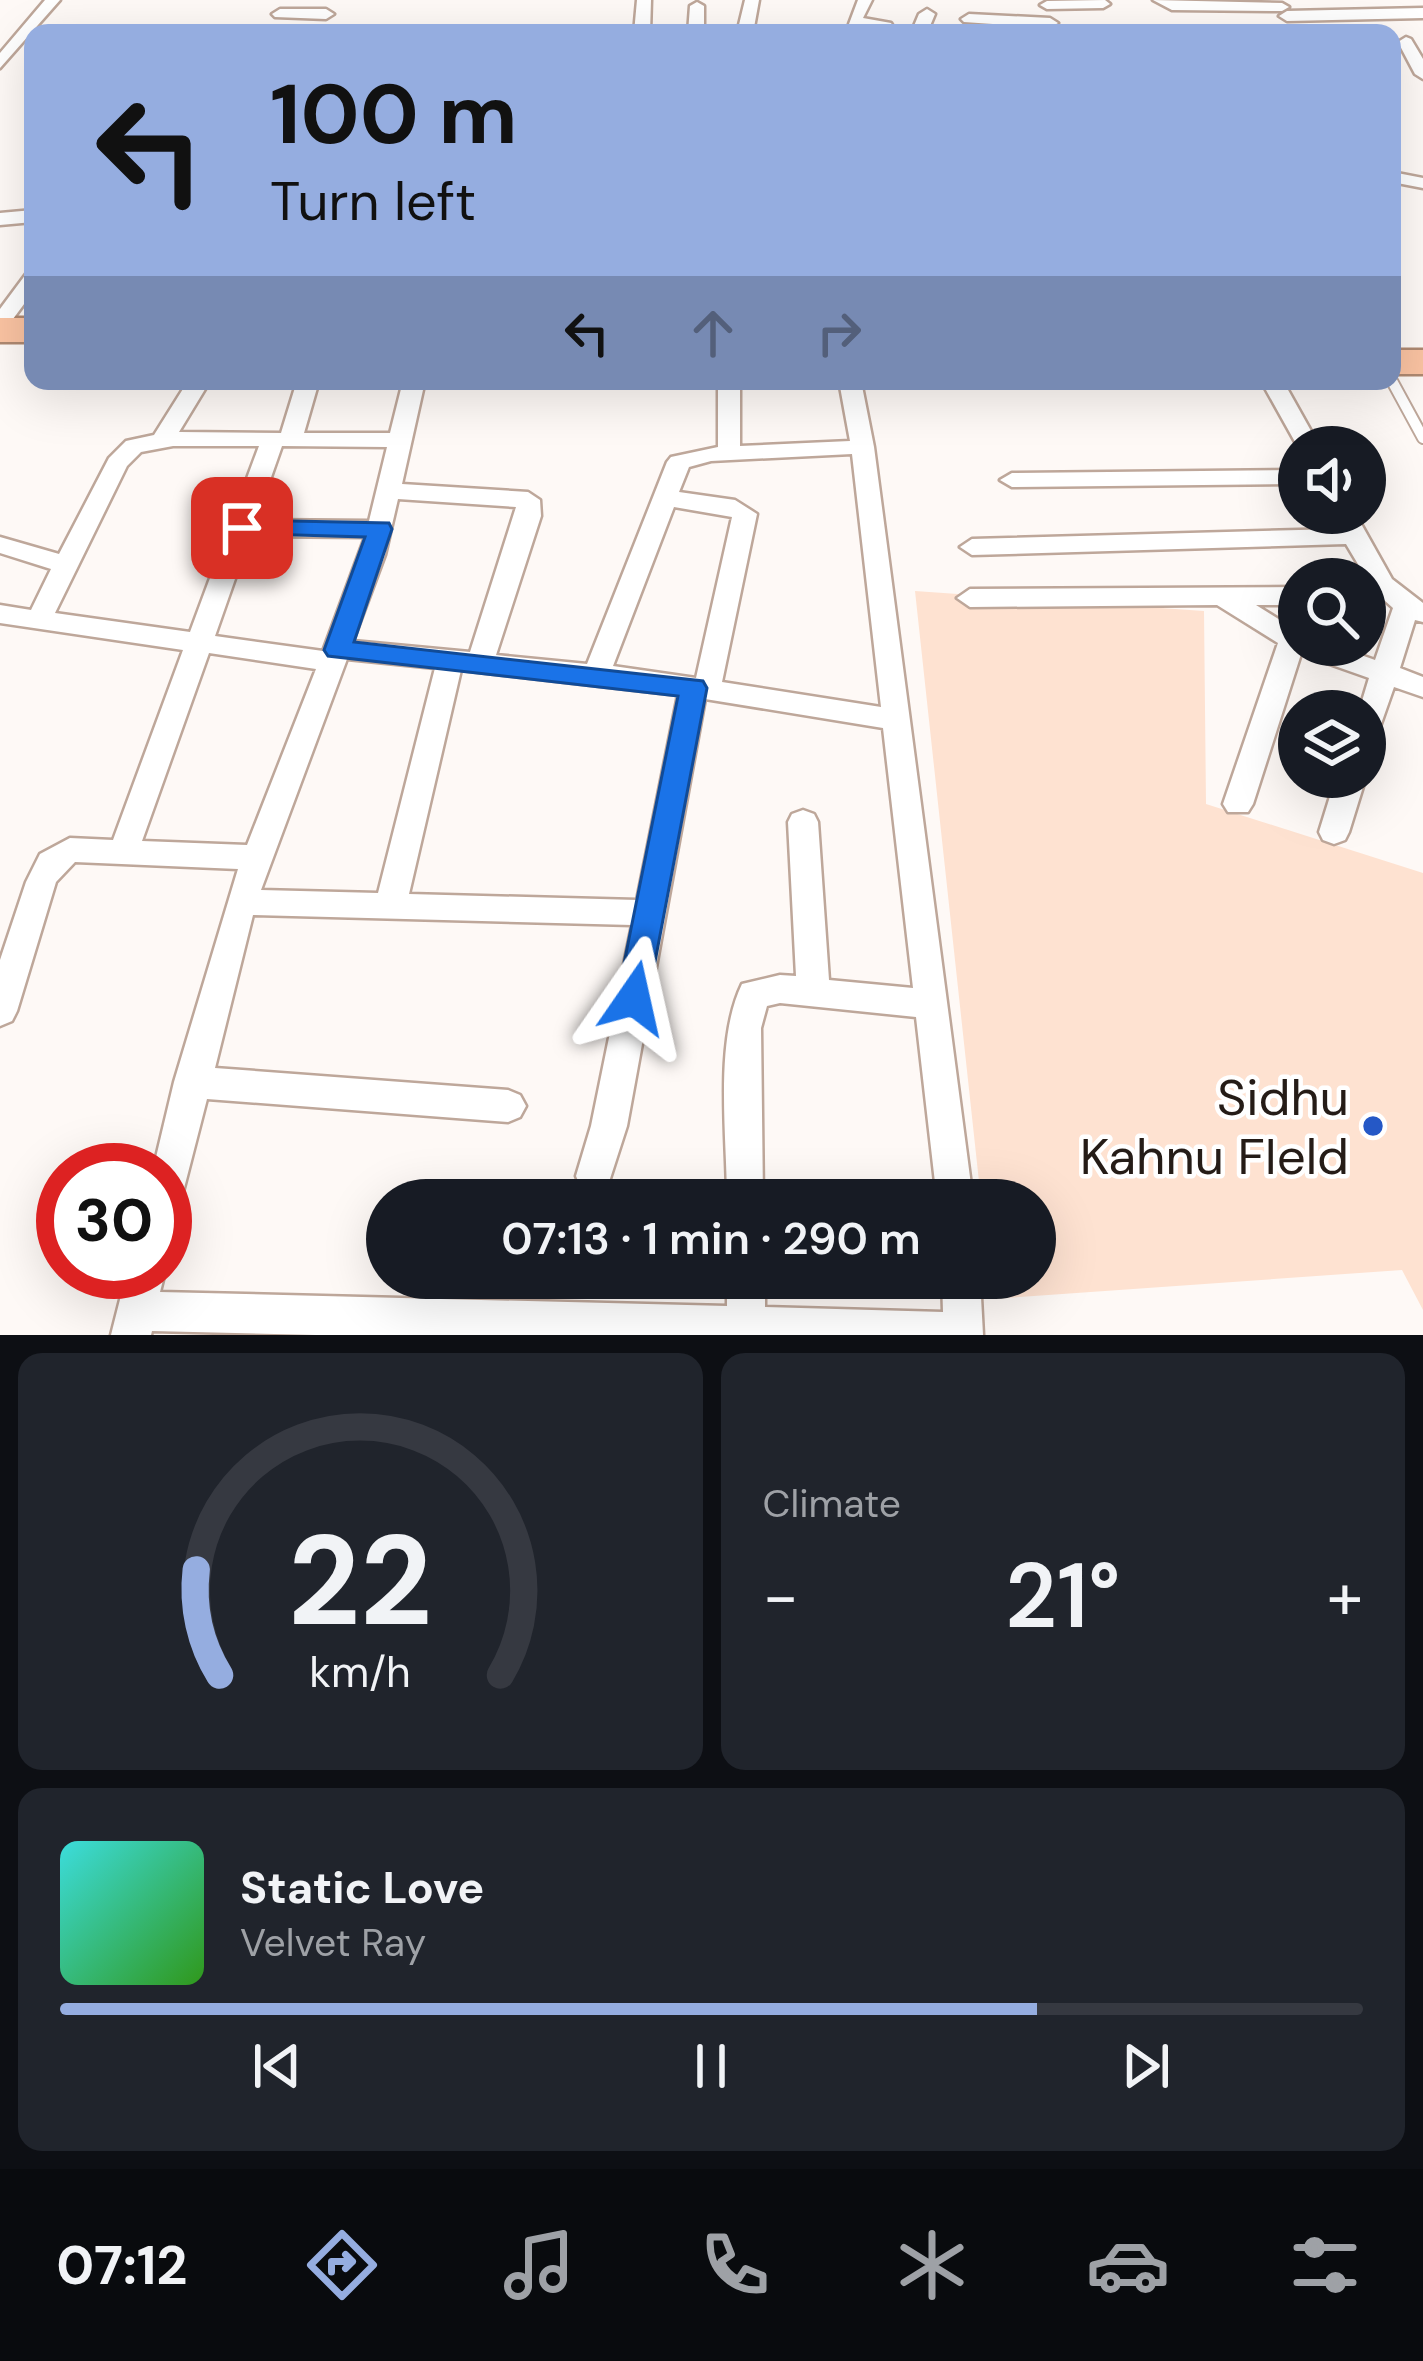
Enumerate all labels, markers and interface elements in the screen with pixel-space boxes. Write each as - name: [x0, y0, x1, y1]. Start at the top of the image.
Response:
- text: 100 m: [270, 60, 518, 169]
- icon: left: [72, 72, 228, 228]
- text: Turn left: [270, 166, 476, 237]
- icon: left: [554, 300, 620, 366]
- icon: ahead: [680, 300, 746, 366]
- icon: right: [806, 300, 872, 366]
- map controls: [1278, 426, 1386, 798]
- button: sound: [1278, 426, 1386, 534]
- pin: [191, 477, 293, 579]
- icon: arrive: [209, 495, 275, 561]
- button: search: [1278, 558, 1386, 666]
- button: layers: [1278, 690, 1386, 798]
- position arrow: [571, 935, 697, 1061]
- place label: Sidhu Kahnu FIeld: [1080, 1064, 1349, 1190]
- marker: Sidhu Kahnu FIeld: [1360, 1113, 1386, 1139]
- speed limit sign: 30: [36, 1143, 192, 1299]
- text: 07:13 · 1 min · 290 m: [501, 1209, 921, 1268]
- text: Climate: [763, 1478, 901, 1529]
- text: 22: [288, 1500, 432, 1663]
- text: 21°: [1005, 1538, 1120, 1655]
- text: −: [763, 1554, 799, 1639]
- text: +: [1327, 1554, 1363, 1639]
- text: km/h: [310, 1643, 411, 1699]
- text: Static Love: [240, 1858, 484, 1917]
- text: Velvet Ray: [240, 1917, 426, 1968]
- icon: previous: [244, 2033, 310, 2099]
- icon: pause: [678, 2033, 744, 2099]
- icon: next: [1113, 2033, 1179, 2099]
- icon: directions: [300, 2223, 384, 2307]
- icon: music: [497, 2223, 581, 2307]
- icon: phone: [693, 2223, 777, 2307]
- icon: climate: [890, 2223, 974, 2307]
- icon: car: [1086, 2223, 1170, 2307]
- icon: filters: [1283, 2223, 1367, 2307]
- text: 07:12: [56, 2230, 188, 2301]

